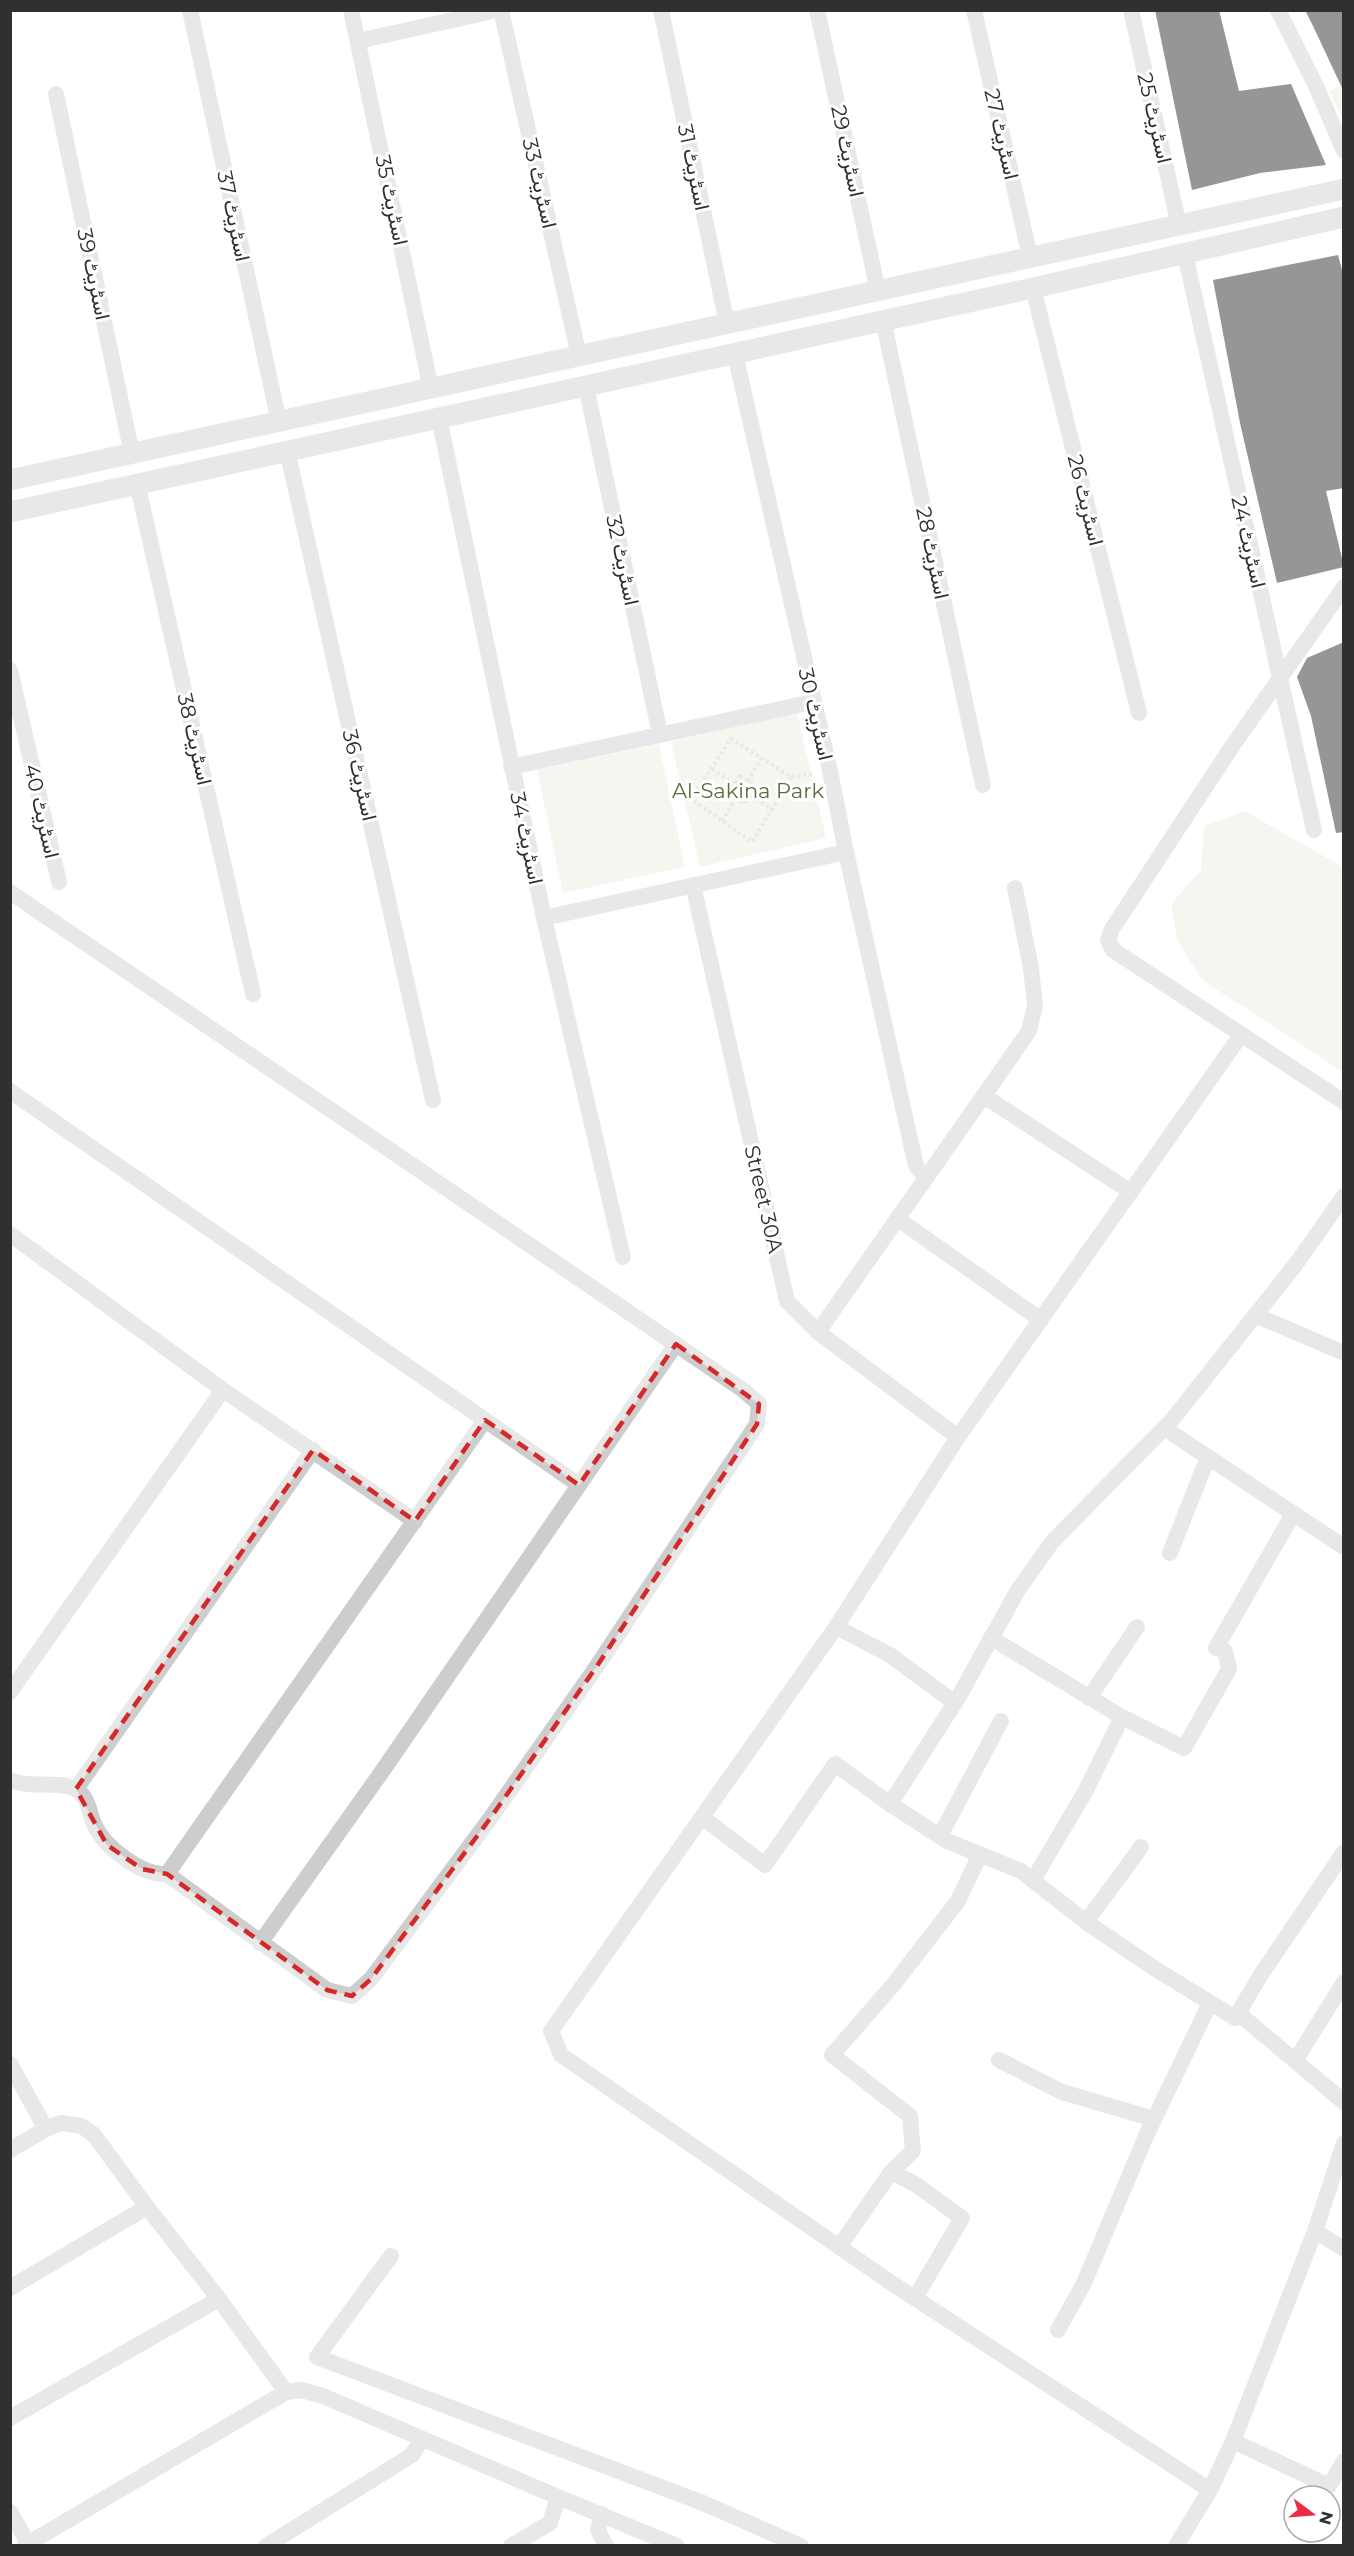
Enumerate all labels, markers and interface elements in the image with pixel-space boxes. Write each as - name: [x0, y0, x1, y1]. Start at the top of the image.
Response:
- street label: اسٹریٹ 25: [1131, 70, 1178, 166]
- street label: اسٹریٹ 27: [978, 86, 1025, 182]
- street label: اسٹریٹ 29: [825, 103, 870, 199]
- street label: اسٹریٹ 31: [672, 122, 715, 213]
- street label: اسٹریٹ 33: [517, 135, 563, 231]
- street label: اسٹریٹ 35: [369, 153, 414, 248]
- street label: اسٹریٹ 37: [211, 168, 256, 264]
- street label: اسٹریٹ 39: [71, 226, 116, 322]
- street label: اسٹریٹ 26: [1062, 452, 1109, 548]
- street label: اسٹریٹ 24: [1225, 494, 1272, 591]
- street label: اسٹریٹ 28: [910, 505, 955, 602]
- street label: اسٹریٹ 32: [600, 512, 645, 608]
- street label: اسٹریٹ 30: [792, 665, 839, 763]
- street label: اسٹریٹ 38: [171, 691, 218, 788]
- street label: اسٹریٹ 36: [336, 727, 383, 823]
- street label: اسٹریٹ 40: [18, 761, 65, 861]
- park label: Al-Sakina Park: [672, 778, 824, 803]
- street label: اسٹریٹ 34: [504, 789, 549, 887]
- street label: Street 30A: [739, 1143, 789, 1256]
- north arrow: [1282, 2484, 1342, 2544]
- text: N: [1315, 2509, 1337, 2527]

